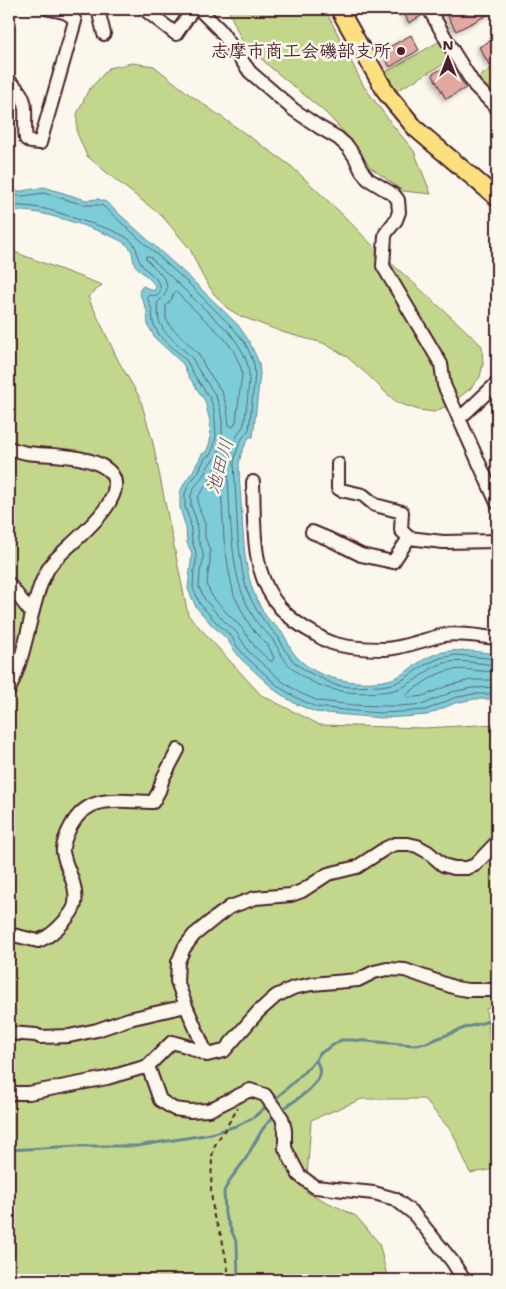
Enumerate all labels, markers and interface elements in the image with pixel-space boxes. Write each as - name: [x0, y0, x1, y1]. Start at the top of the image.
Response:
- north arrow: [424, 32, 474, 82]
- text: N: [442, 36, 454, 54]
- place label: 志摩市商工会磯部支所: [211, 39, 391, 63]
- marker: 志摩市商工会磯部支所: [395, 45, 407, 57]
- water label: 池田川: [200, 435, 239, 497]

